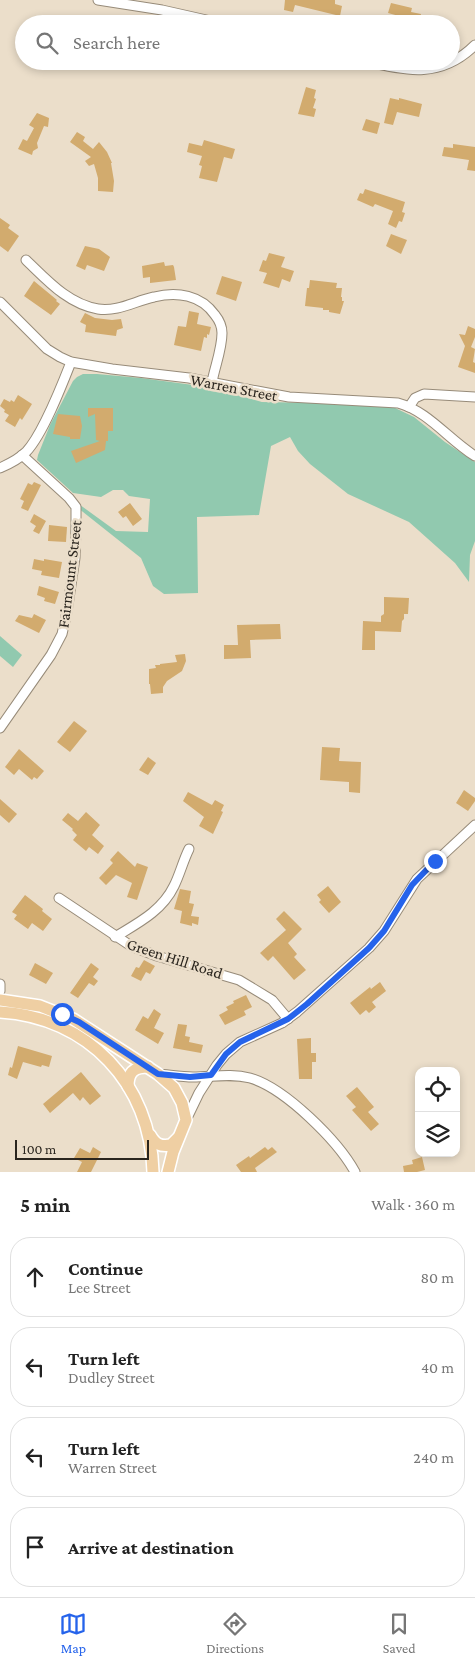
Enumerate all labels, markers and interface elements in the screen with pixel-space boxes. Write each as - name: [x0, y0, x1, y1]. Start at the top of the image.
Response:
- search box: [15, 15, 460, 70]
- icon: search: [33, 29, 61, 57]
- text: Search here: [73, 32, 160, 53]
- street label: Warren Street: [189, 371, 280, 404]
- street label: Fairmount Street: [54, 518, 85, 629]
- route end: [424, 850, 447, 873]
- street label: Green Hill Road: [125, 935, 225, 982]
- route start: [51, 1003, 74, 1026]
- map controls: [415, 1067, 460, 1157]
- button: locate: [415, 1067, 460, 1112]
- button: layers: [415, 1112, 460, 1157]
- scale bar: [15, 1137, 149, 1160]
- text: 100 m: [22, 1141, 56, 1157]
- text: 5 min: [20, 1193, 70, 1217]
- text: Walk · 360 m: [371, 1196, 455, 1213]
- text: Continue: [68, 1258, 143, 1279]
- icon: ahead: [21, 1263, 49, 1291]
- text: 80 m: [420, 1269, 454, 1286]
- text: Lee Street: [68, 1279, 131, 1296]
- text: Turn left: [68, 1348, 140, 1369]
- icon: left: [21, 1353, 49, 1381]
- text: 40 m: [421, 1359, 454, 1376]
- text: Dudley Street: [68, 1369, 155, 1386]
- text: Turn left: [68, 1438, 140, 1459]
- icon: left: [21, 1443, 49, 1471]
- text: 240 m: [413, 1449, 454, 1466]
- text: Warren Street: [68, 1459, 157, 1476]
- icon: arrive: [21, 1533, 49, 1561]
- text: Arrive at destination: [68, 1537, 234, 1558]
- tab: Map: [59, 1610, 87, 1656]
- tab: Directions: [206, 1610, 264, 1656]
- tab: Saved: [383, 1610, 416, 1656]

